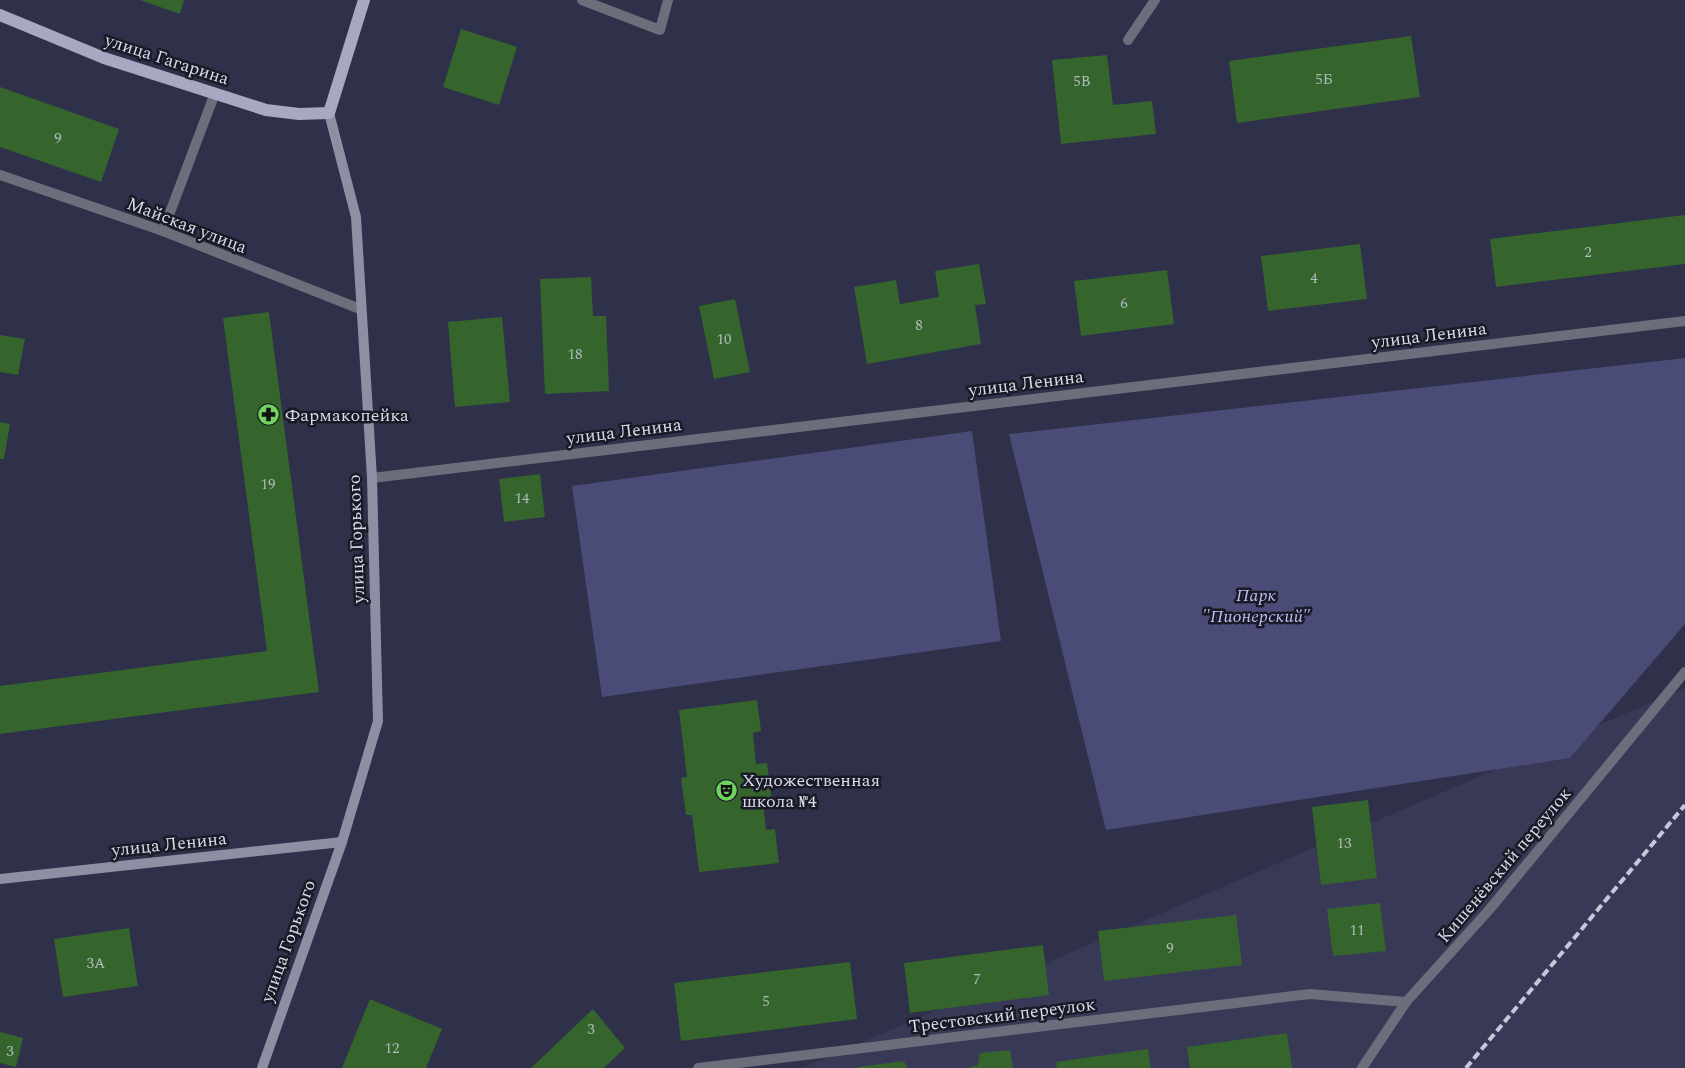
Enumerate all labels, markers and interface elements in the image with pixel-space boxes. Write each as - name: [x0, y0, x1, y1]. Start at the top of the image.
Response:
- street label: улица Гагарина: [100, 26, 233, 92]
- house number: 5Б: [1315, 68, 1333, 91]
- house number: 5В: [1073, 70, 1091, 93]
- house number: 9: [54, 127, 62, 150]
- street label: Майская улица: [123, 190, 251, 261]
- house number: 2: [1584, 241, 1592, 264]
- house number: 4: [1310, 267, 1318, 290]
- house number: 6: [1120, 292, 1128, 315]
- house number: 8: [915, 314, 923, 337]
- street label: улица Ленина: [1369, 315, 1488, 356]
- house number: 10: [716, 328, 732, 351]
- house number: 18: [567, 343, 583, 366]
- street label: улица Ленина: [966, 363, 1085, 404]
- place label: Фармакопейка: [285, 402, 409, 429]
- pharmacy icon: Фармакопейка: [257, 403, 281, 427]
- street label: улица Ленина: [564, 411, 683, 452]
- house number: 19: [260, 473, 276, 496]
- street label: улица Горького: [341, 474, 372, 605]
- house number: 14: [514, 487, 530, 510]
- park label: Парк "Пионерский": [1202, 582, 1311, 630]
- place label: Художественная школа №4: [742, 767, 880, 815]
- theatre icon: Художественная школа №4: [714, 778, 738, 802]
- street label: Кишенёвский переулок: [1431, 781, 1578, 949]
- street label: улица Ленина: [109, 825, 228, 864]
- house number: 13: [1336, 832, 1352, 855]
- street label: улица Горького: [253, 876, 323, 1007]
- house number: 11: [1349, 919, 1365, 942]
- house number: 9: [1166, 937, 1174, 960]
- house number: 3А: [87, 952, 105, 975]
- house number: 7: [973, 968, 981, 991]
- house number: 5: [762, 990, 770, 1013]
- street label: Трестовский переулок: [907, 991, 1097, 1040]
- house number: 3: [587, 1018, 595, 1041]
- house number: 12: [384, 1037, 400, 1060]
- house number: 3: [6, 1040, 14, 1063]

